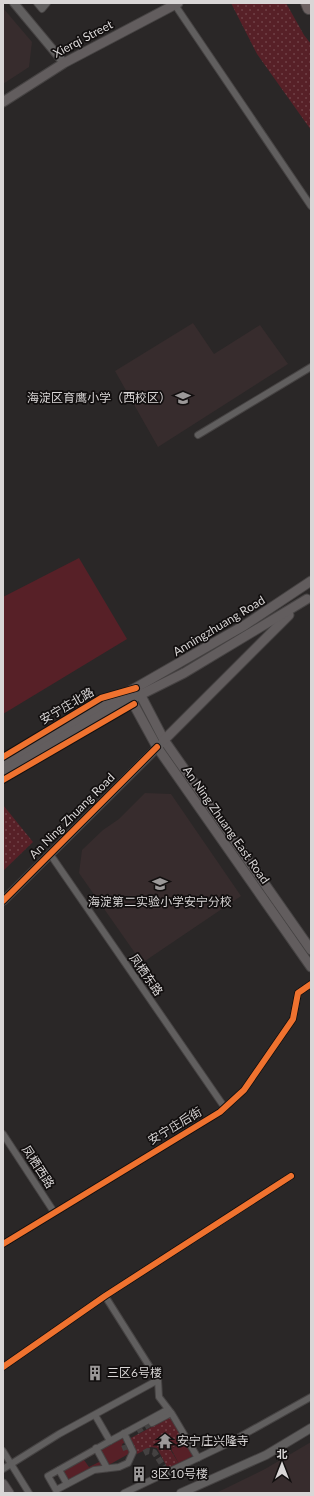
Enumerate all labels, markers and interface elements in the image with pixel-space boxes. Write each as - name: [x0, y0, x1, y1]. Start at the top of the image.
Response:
- street label: Xierqi Street: [50, 16, 116, 61]
- school or university icon: 海淀区育鹰小学（西校区）: [174, 389, 192, 407]
- place label: 海淀区育鹰小学（西校区）: [27, 390, 171, 405]
- street label: Anningzhuang Road: [170, 592, 267, 659]
- street label: 安宁庄北路: [37, 684, 96, 727]
- street label: An Ning Zhuang East Road: [180, 763, 273, 887]
- street label: An Ning Zhuang Road: [26, 770, 118, 862]
- school or university icon: 海淀第二实验小学安宁分校: [151, 875, 169, 893]
- place label: 海淀第二实验小学安宁分校: [88, 894, 232, 909]
- street label: 凤栖东路: [126, 951, 166, 999]
- street label: 安宁庄后街: [145, 1104, 204, 1147]
- street label: 凤栖西路: [19, 1143, 58, 1191]
- building icon: 三区6号楼: [86, 1364, 104, 1382]
- place label: 三区6号楼: [107, 1365, 162, 1380]
- temple icon: 安宁庄兴隆寺: [156, 1432, 174, 1450]
- place label: 安宁庄兴隆寺: [177, 1433, 249, 1448]
- north arrow: [262, 1444, 302, 1484]
- text: 北: [277, 1447, 288, 1460]
- building icon: 3区10号楼: [130, 1465, 148, 1483]
- place label: 3区10号楼: [151, 1466, 208, 1481]

